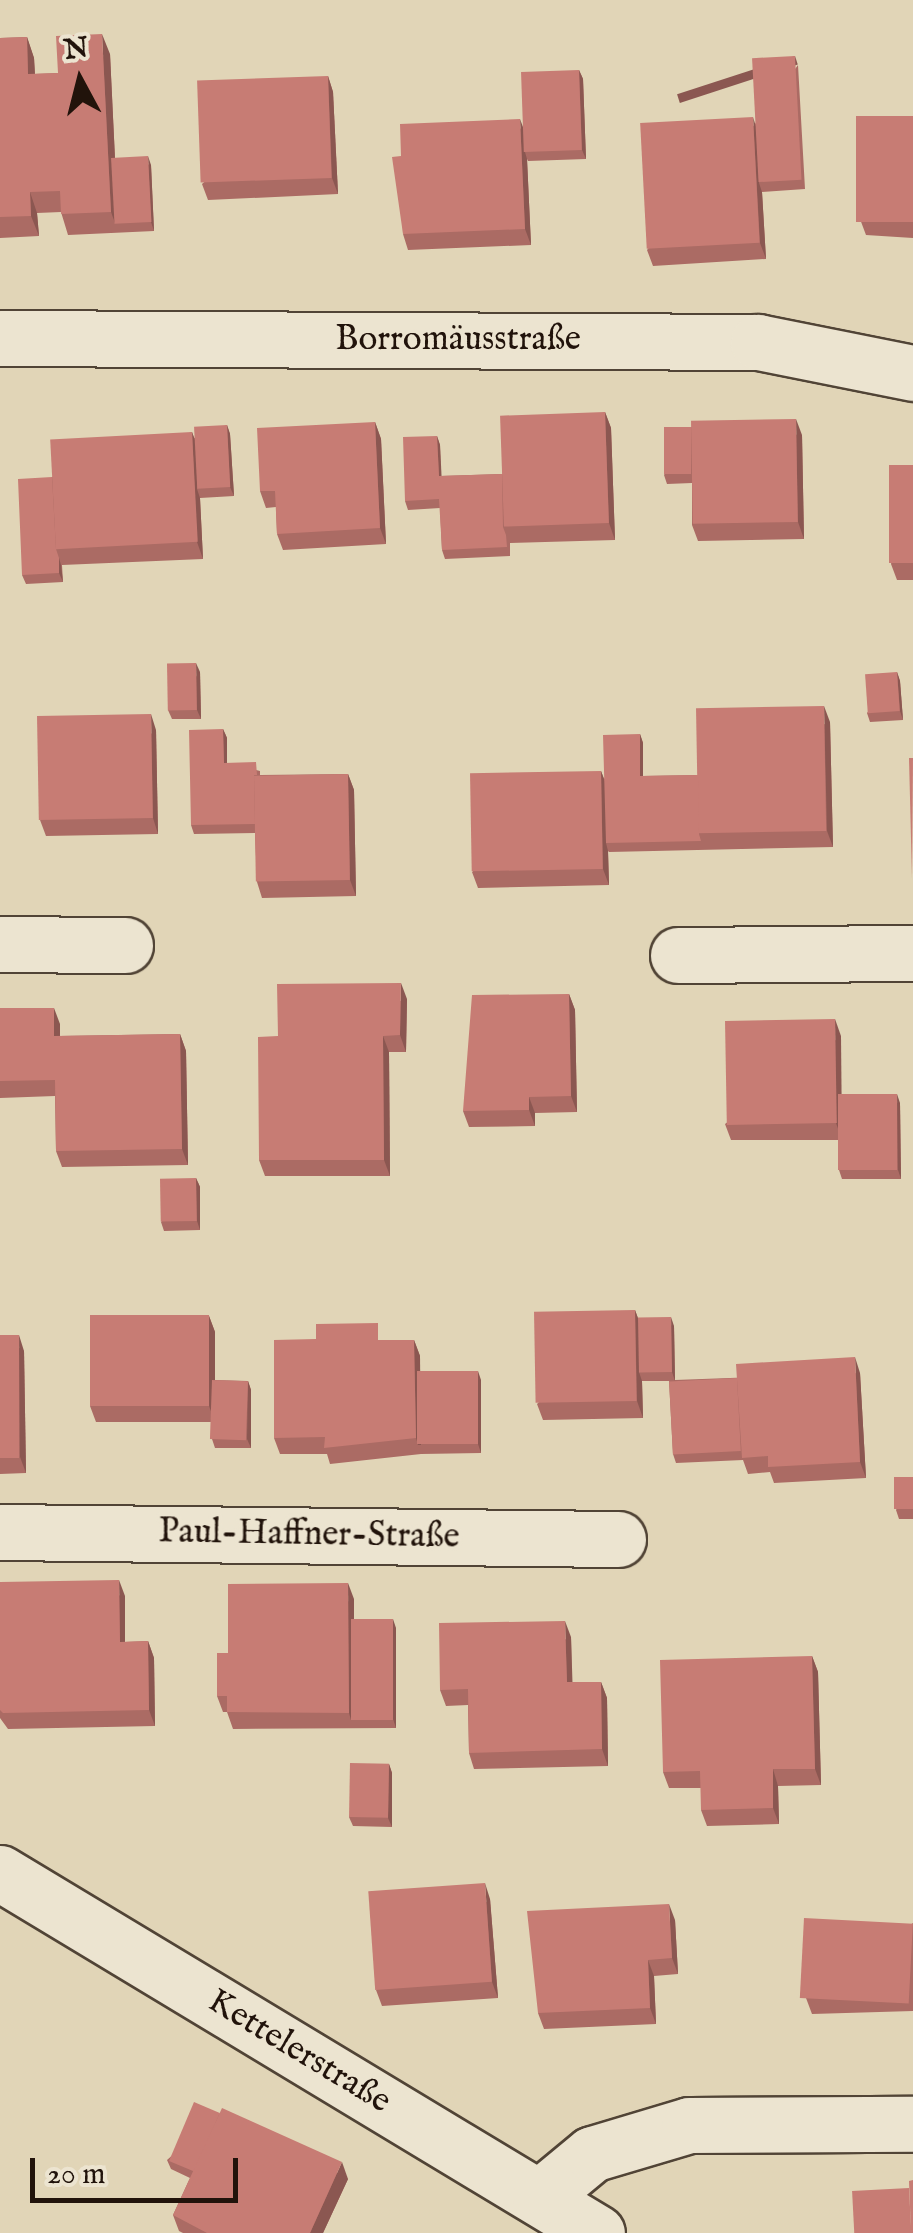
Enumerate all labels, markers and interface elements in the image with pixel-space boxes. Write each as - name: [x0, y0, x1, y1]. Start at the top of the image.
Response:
- north arrow: [30, 30, 130, 130]
- text: N: [62, 31, 90, 69]
- street label: Borromäusstraße: [335, 319, 581, 361]
- street label: Paul-Haffner-Straße: [158, 1511, 460, 1559]
- street label: Kettelerstraße: [200, 1981, 398, 2123]
- scale bar: [35, 2138, 242, 2200]
- text: 20 m: [47, 2156, 106, 2194]

